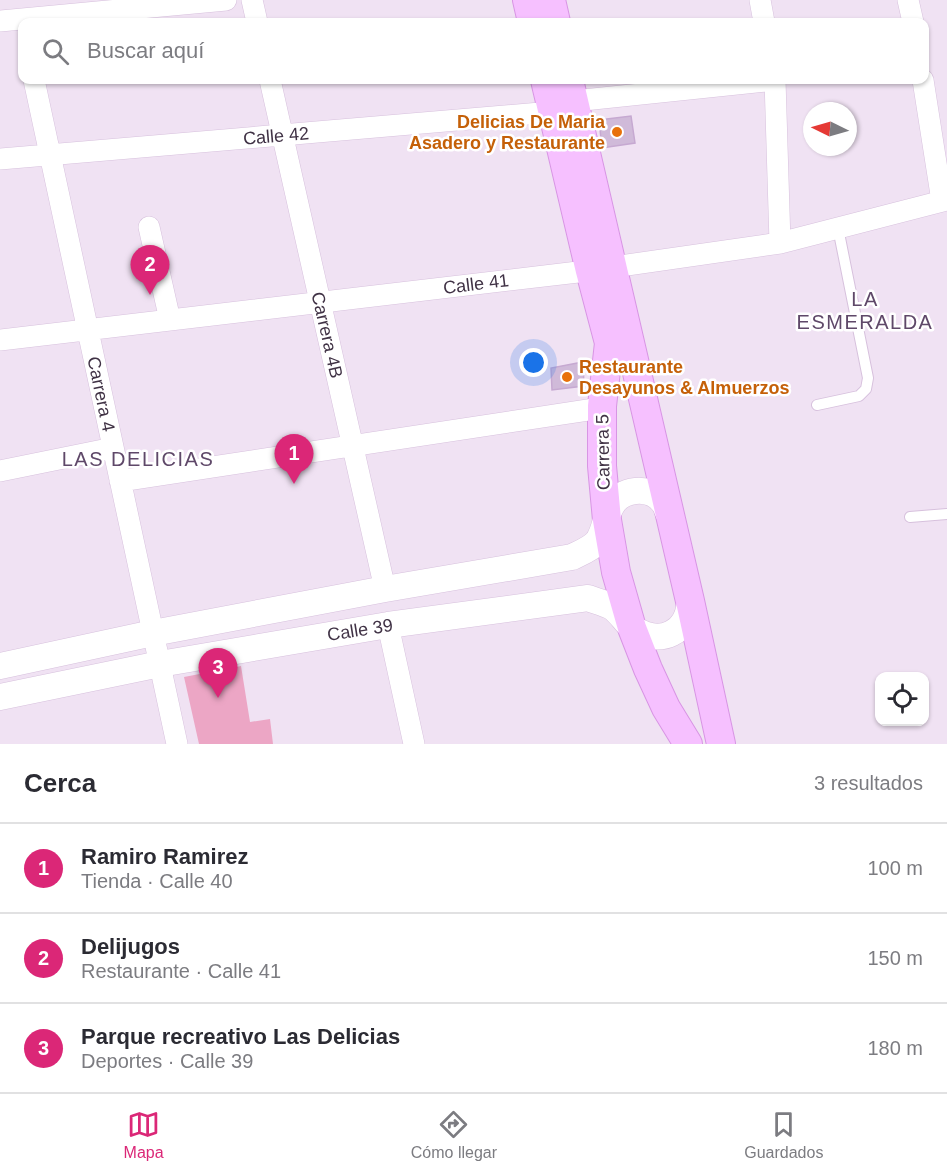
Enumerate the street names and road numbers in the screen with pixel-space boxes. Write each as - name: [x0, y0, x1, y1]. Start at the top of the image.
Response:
- street label: Calle 42: [242, 123, 310, 149]
- street label: Calle 41: [442, 270, 510, 298]
- street label: Carrera 4B: [307, 290, 347, 380]
- street label: Carrera 4: [83, 355, 119, 433]
- street label: Carrera 5: [592, 414, 614, 490]
- street label: Calle 39: [326, 615, 394, 645]

